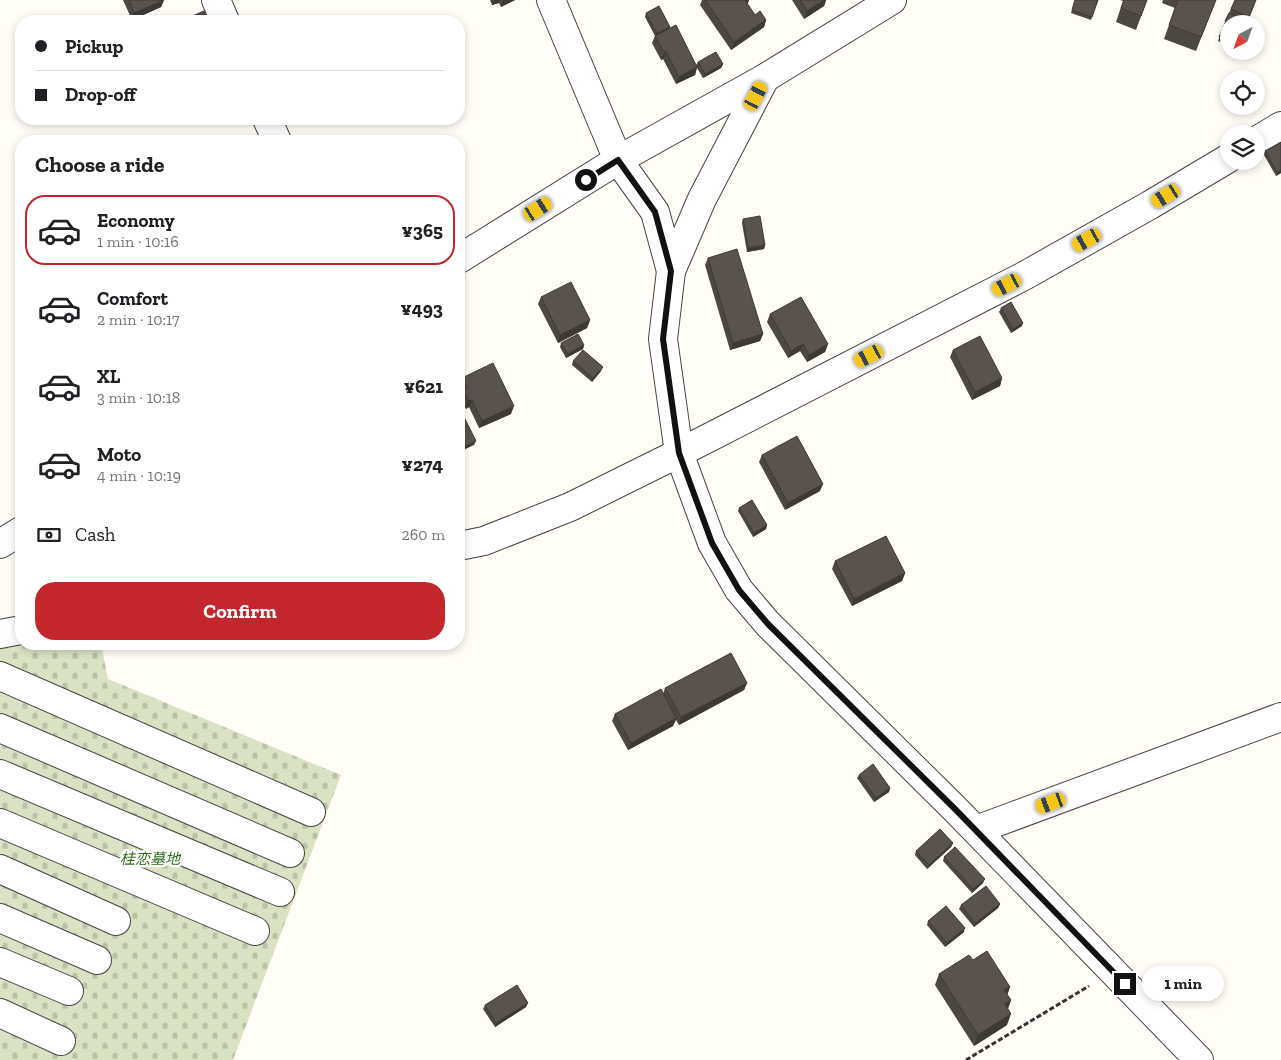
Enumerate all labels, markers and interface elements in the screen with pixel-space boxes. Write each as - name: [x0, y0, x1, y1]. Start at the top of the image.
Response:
- north arrow: [1220, 15, 1265, 60]
- map controls: [1220, 15, 1265, 170]
- text: Pickup: [65, 35, 123, 58]
- button: locate: [1220, 70, 1265, 115]
- car: [742, 79, 769, 113]
- text: Drop-off: [65, 83, 136, 106]
- button: layers: [1220, 125, 1265, 170]
- text: Choose a ride: [35, 151, 165, 178]
- route start: [575, 169, 597, 191]
- car: [1149, 182, 1182, 210]
- car: [521, 195, 554, 223]
- icon: car: [37, 208, 82, 253]
- text: Economy: [97, 209, 175, 232]
- text: ¥365: [401, 219, 443, 242]
- car: [1070, 226, 1103, 254]
- text: 1 min · 10:16: [97, 232, 179, 251]
- car: [990, 272, 1023, 298]
- icon: car: [37, 286, 82, 331]
- text: Comfort: [97, 287, 168, 310]
- text: ¥493: [401, 297, 443, 320]
- text: 2 min · 10:17: [97, 310, 179, 329]
- car: [852, 343, 885, 369]
- icon: car: [37, 364, 82, 409]
- text: XL: [97, 365, 120, 388]
- text: ¥621: [404, 375, 443, 398]
- text: 3 min · 10:18: [97, 388, 180, 407]
- icon: car: [37, 442, 82, 487]
- text: Moto: [97, 443, 141, 466]
- text: ¥274: [402, 453, 443, 476]
- text: 4 min · 10:19: [97, 466, 181, 485]
- icon: cash: [35, 521, 63, 549]
- text: Cash: [75, 523, 115, 546]
- text: 260 m: [402, 525, 445, 544]
- button: Confirm: [35, 582, 445, 640]
- car: [1034, 791, 1067, 815]
- park label: 桂恋墓地: [120, 850, 182, 868]
- callout: 1 min: [1142, 966, 1225, 1002]
- route end: [1114, 973, 1136, 995]
- text: 1 min: [1164, 974, 1202, 993]

